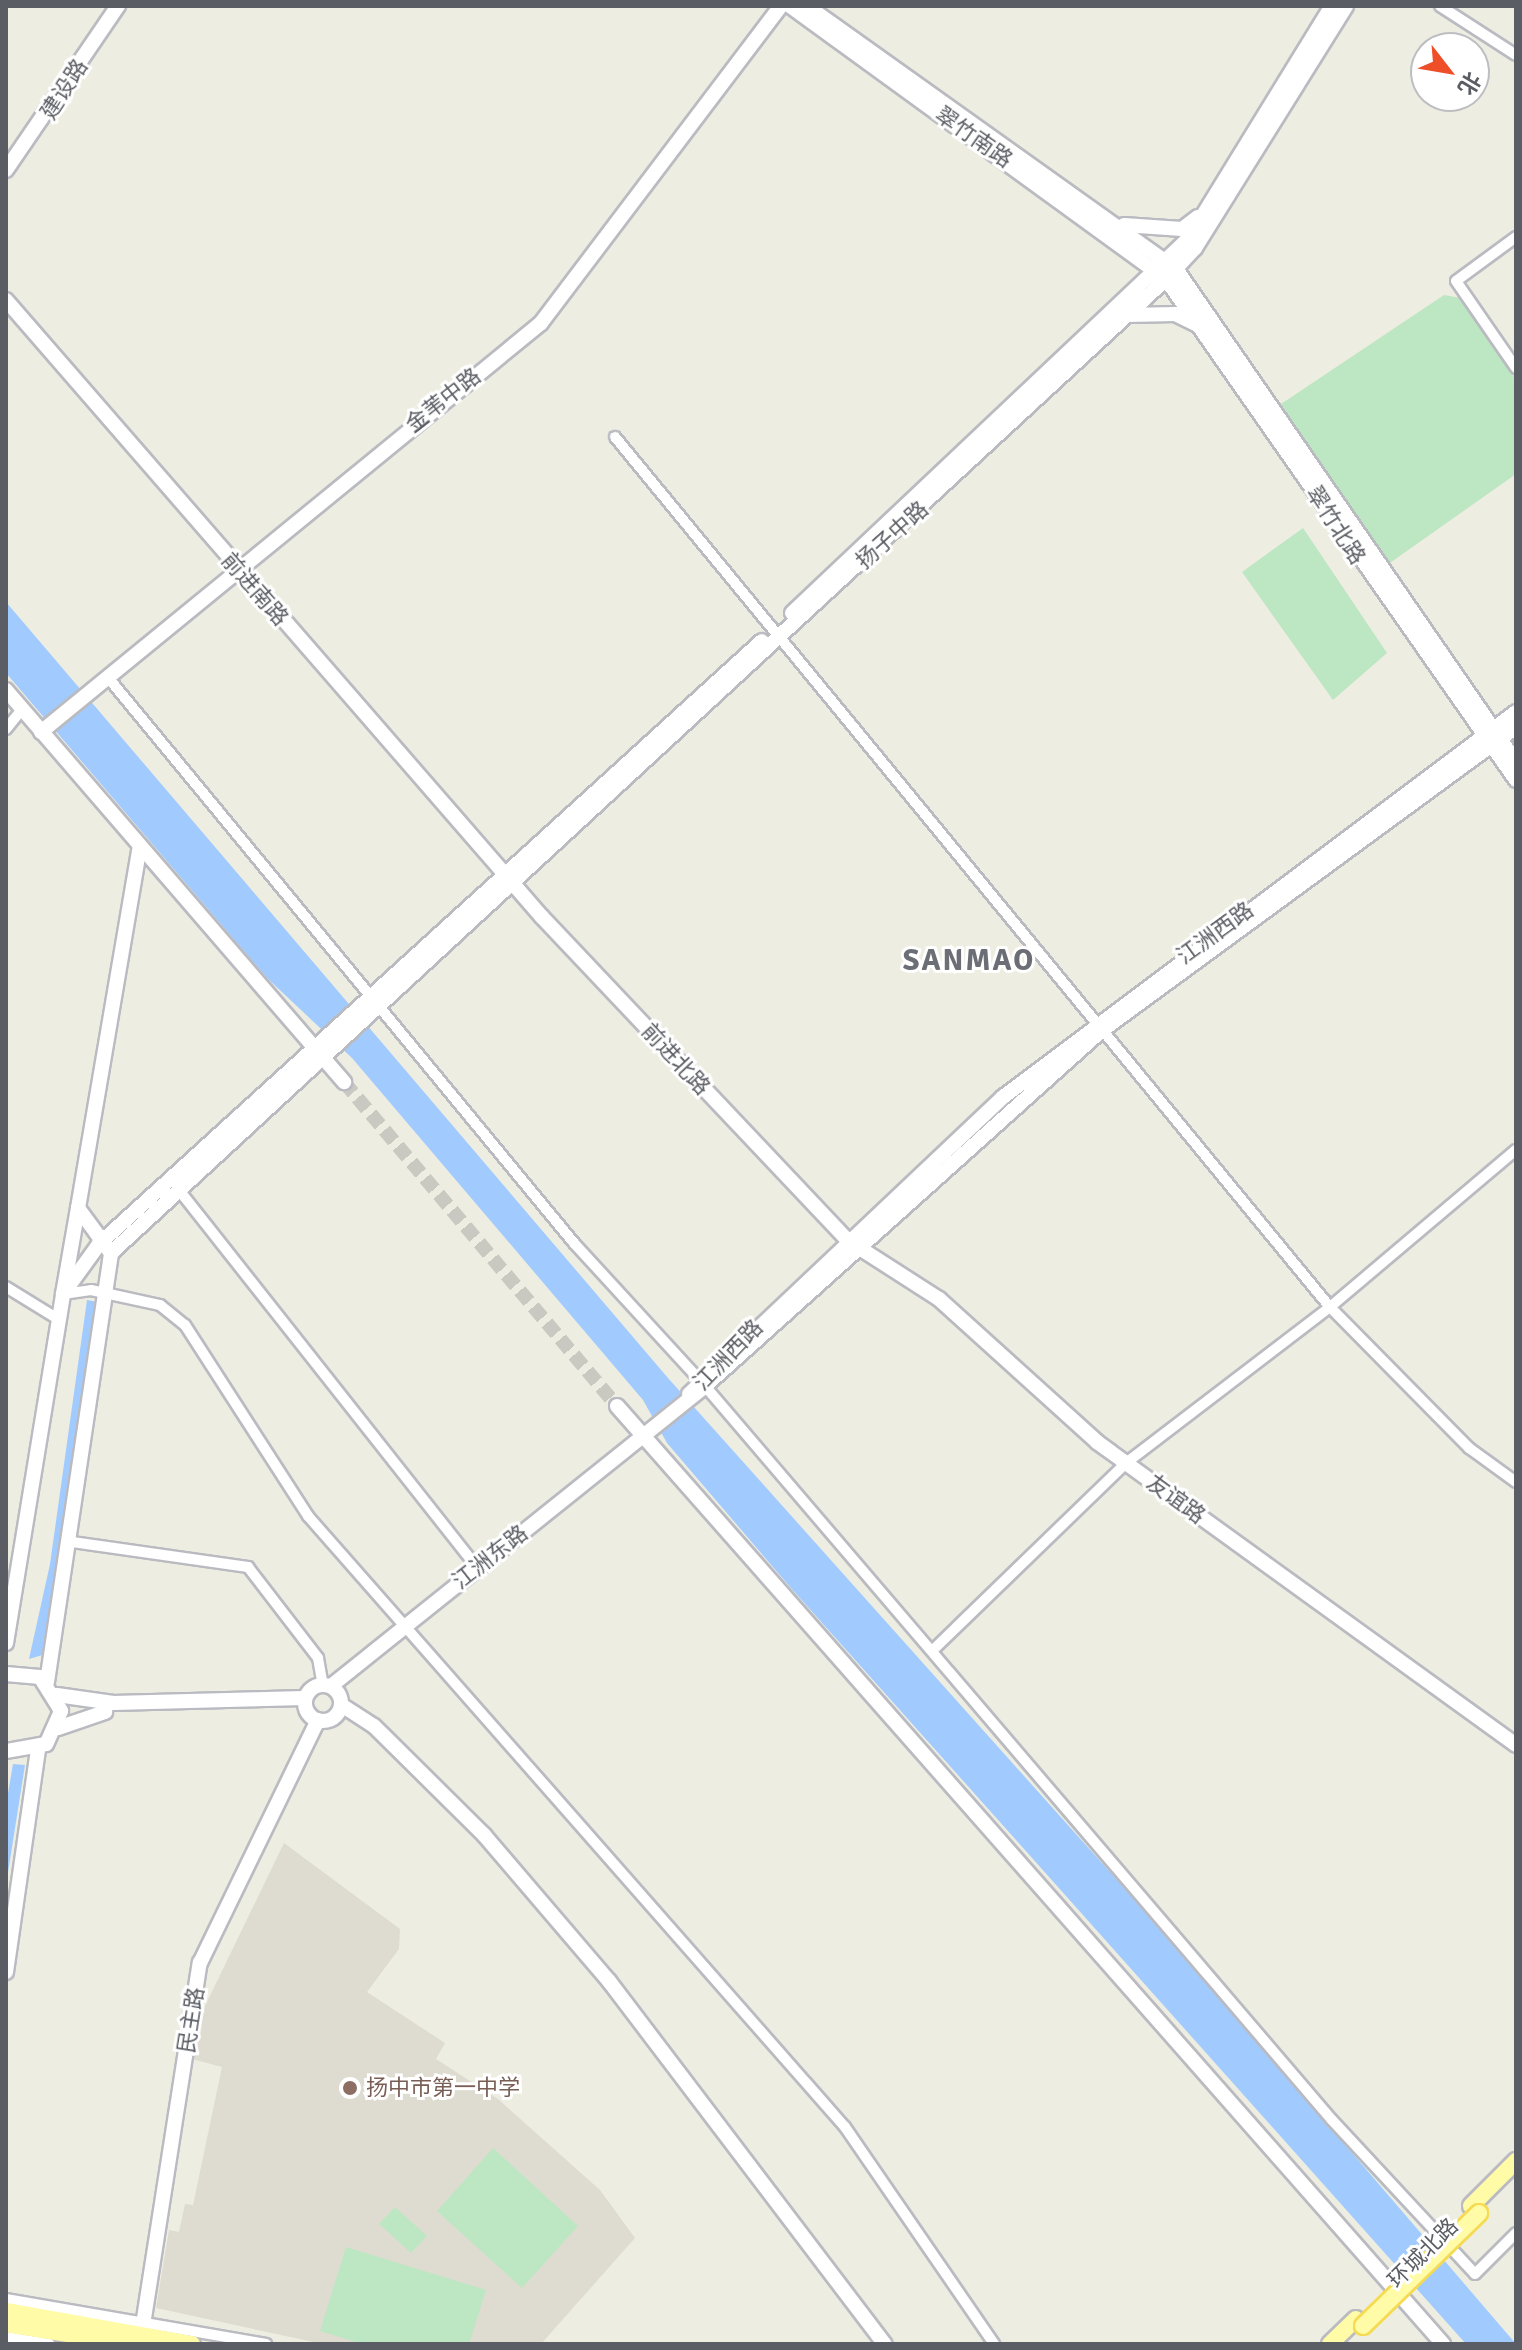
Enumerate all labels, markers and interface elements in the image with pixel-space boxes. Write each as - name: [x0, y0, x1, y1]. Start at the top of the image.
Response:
- north arrow: [1410, 32, 1490, 112]
- street label: 建设路: [35, 54, 93, 124]
- text: 北: [1452, 67, 1487, 100]
- street label: 翠竹南路: [930, 101, 1018, 173]
- street label: 金苇中路: [400, 363, 486, 437]
- street label: 翠竹北路: [1301, 481, 1371, 569]
- street label: 扬子中路: [850, 496, 934, 574]
- street label: 前进南路: [216, 547, 294, 631]
- street label: 江洲西路: [1172, 896, 1258, 970]
- district label: SANMAO: [903, 943, 1035, 979]
- street label: 前进北路: [636, 1018, 716, 1100]
- street label: 江洲西路: [688, 1314, 768, 1396]
- street label: 友谊路: [1142, 1469, 1210, 1529]
- street label: 江洲东路: [447, 1520, 533, 1594]
- street label: 民主路: [173, 1985, 209, 2055]
- place label: 扬中市第一中学: [366, 2075, 520, 2101]
- marker: 扬中市第一中学: [341, 2079, 359, 2097]
- street label: 环城北路: [1383, 2213, 1463, 2293]

